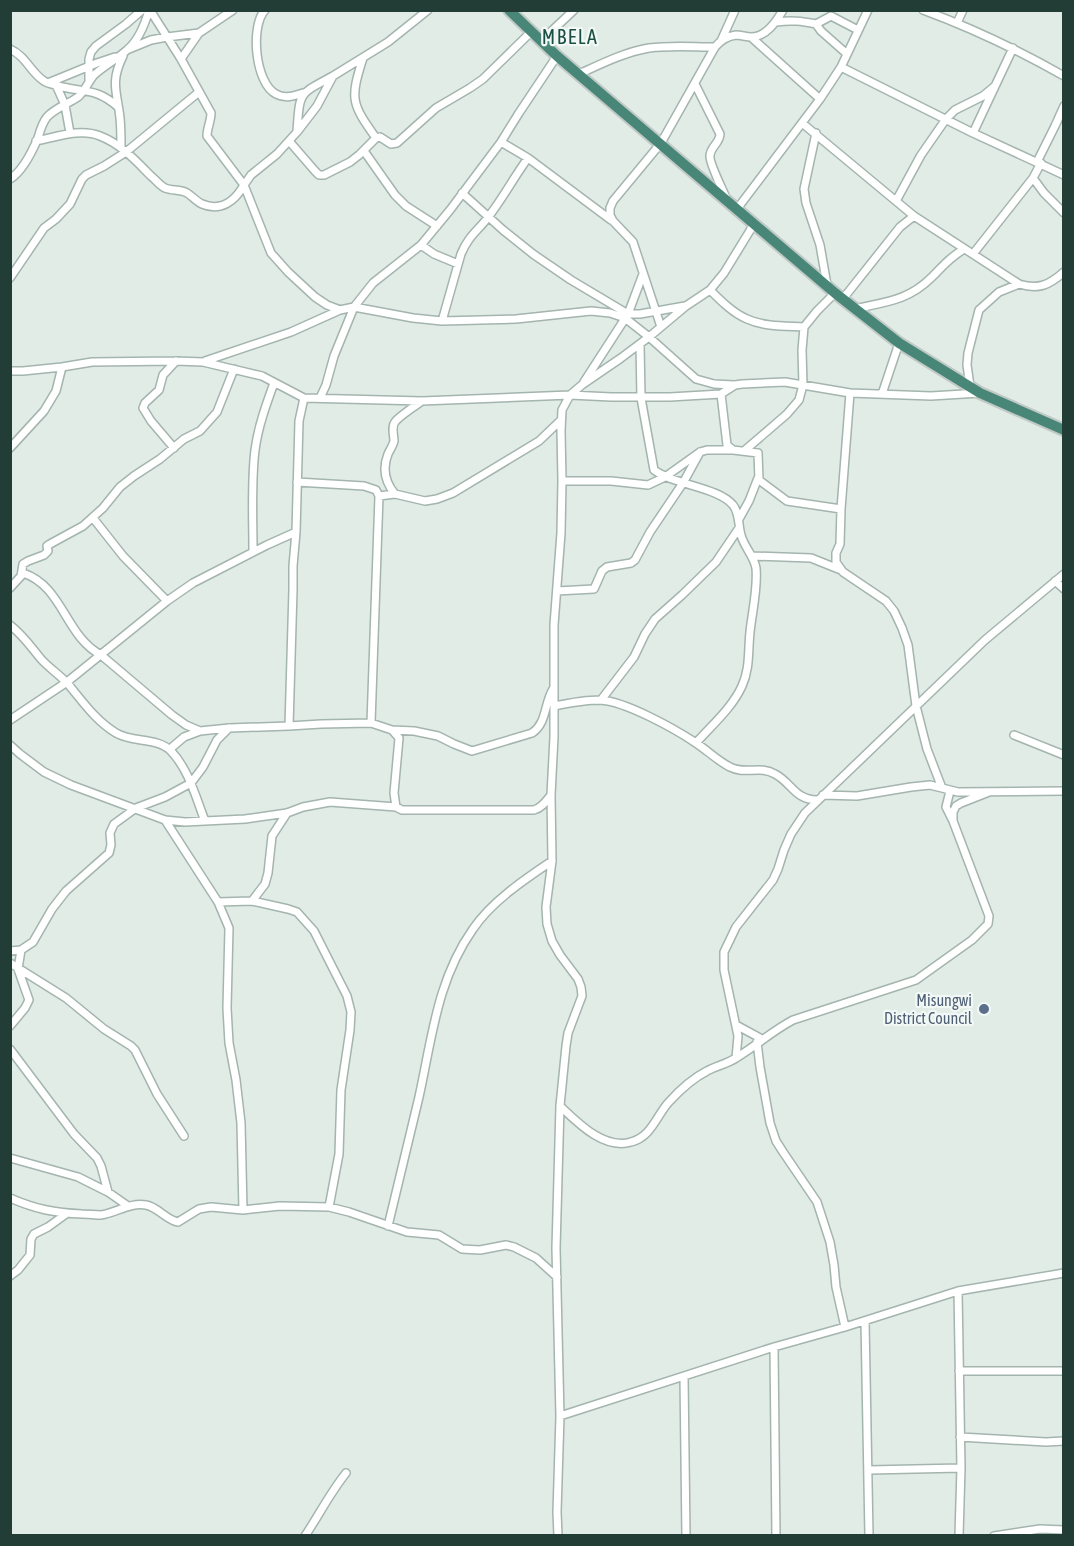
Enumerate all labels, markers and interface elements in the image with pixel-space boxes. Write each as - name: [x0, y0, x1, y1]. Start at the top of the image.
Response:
- district label: MBELA: [542, 25, 598, 48]
- place label: Misungwi District Council: [884, 991, 973, 1027]
- marker: Misungwi District Council: [977, 1002, 991, 1016]

